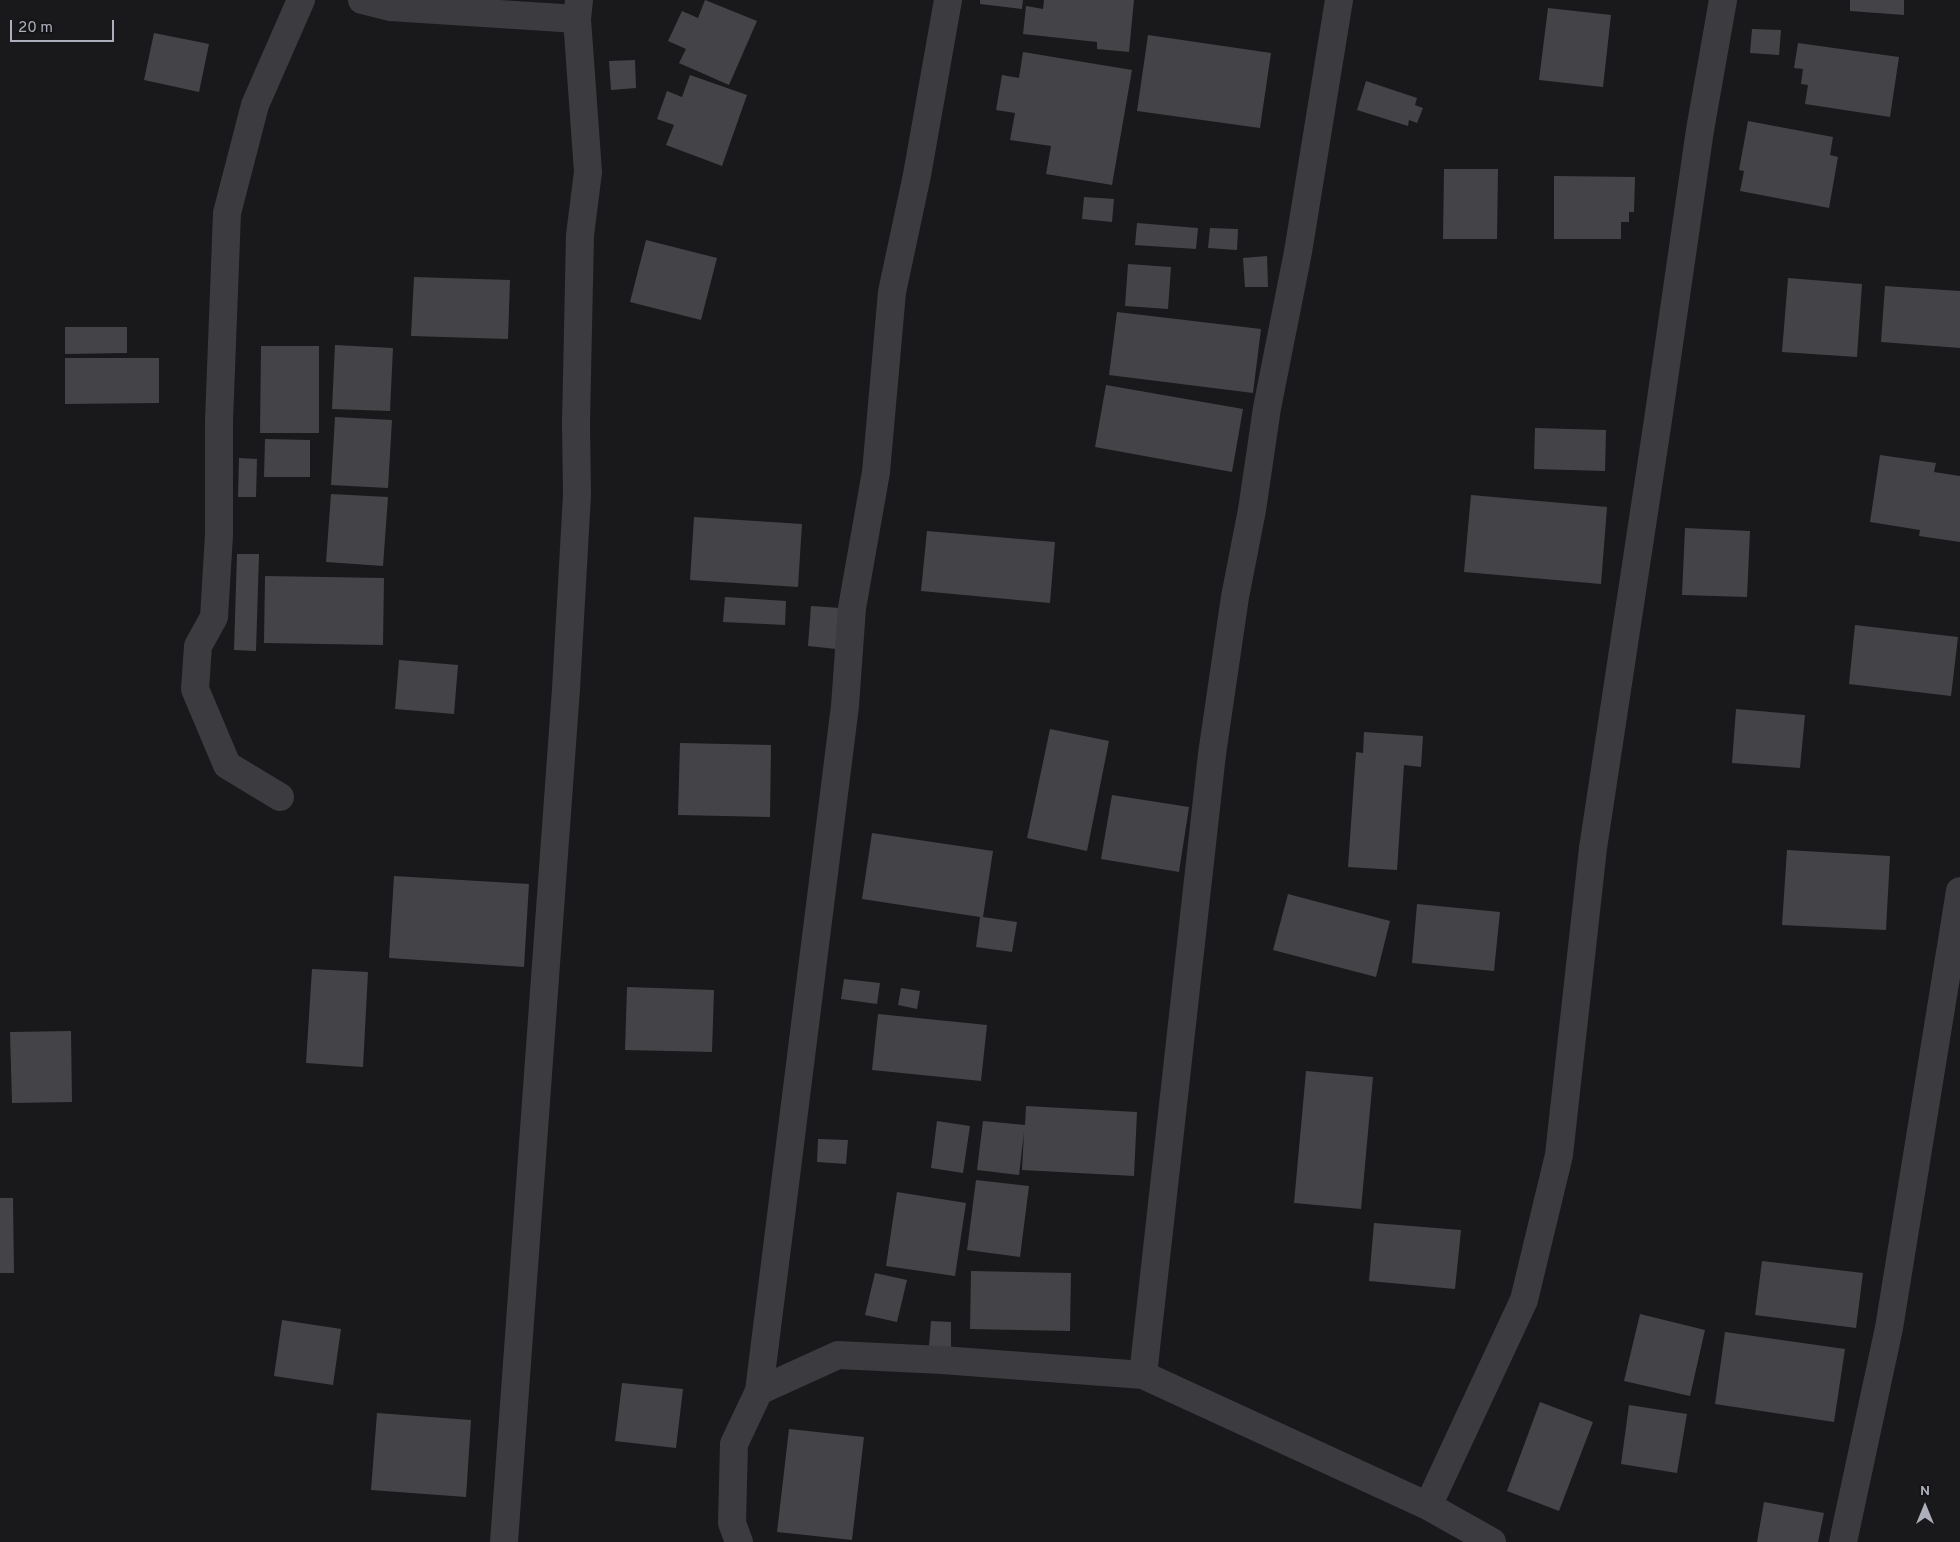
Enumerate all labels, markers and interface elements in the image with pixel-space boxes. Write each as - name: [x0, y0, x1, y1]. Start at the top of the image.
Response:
- scale bar: [12, 10, 116, 42]
- text: 20 m: [18, 19, 53, 38]
- north arrow: [1900, 1482, 1950, 1532]
- text: N: [1920, 1483, 1930, 1500]

